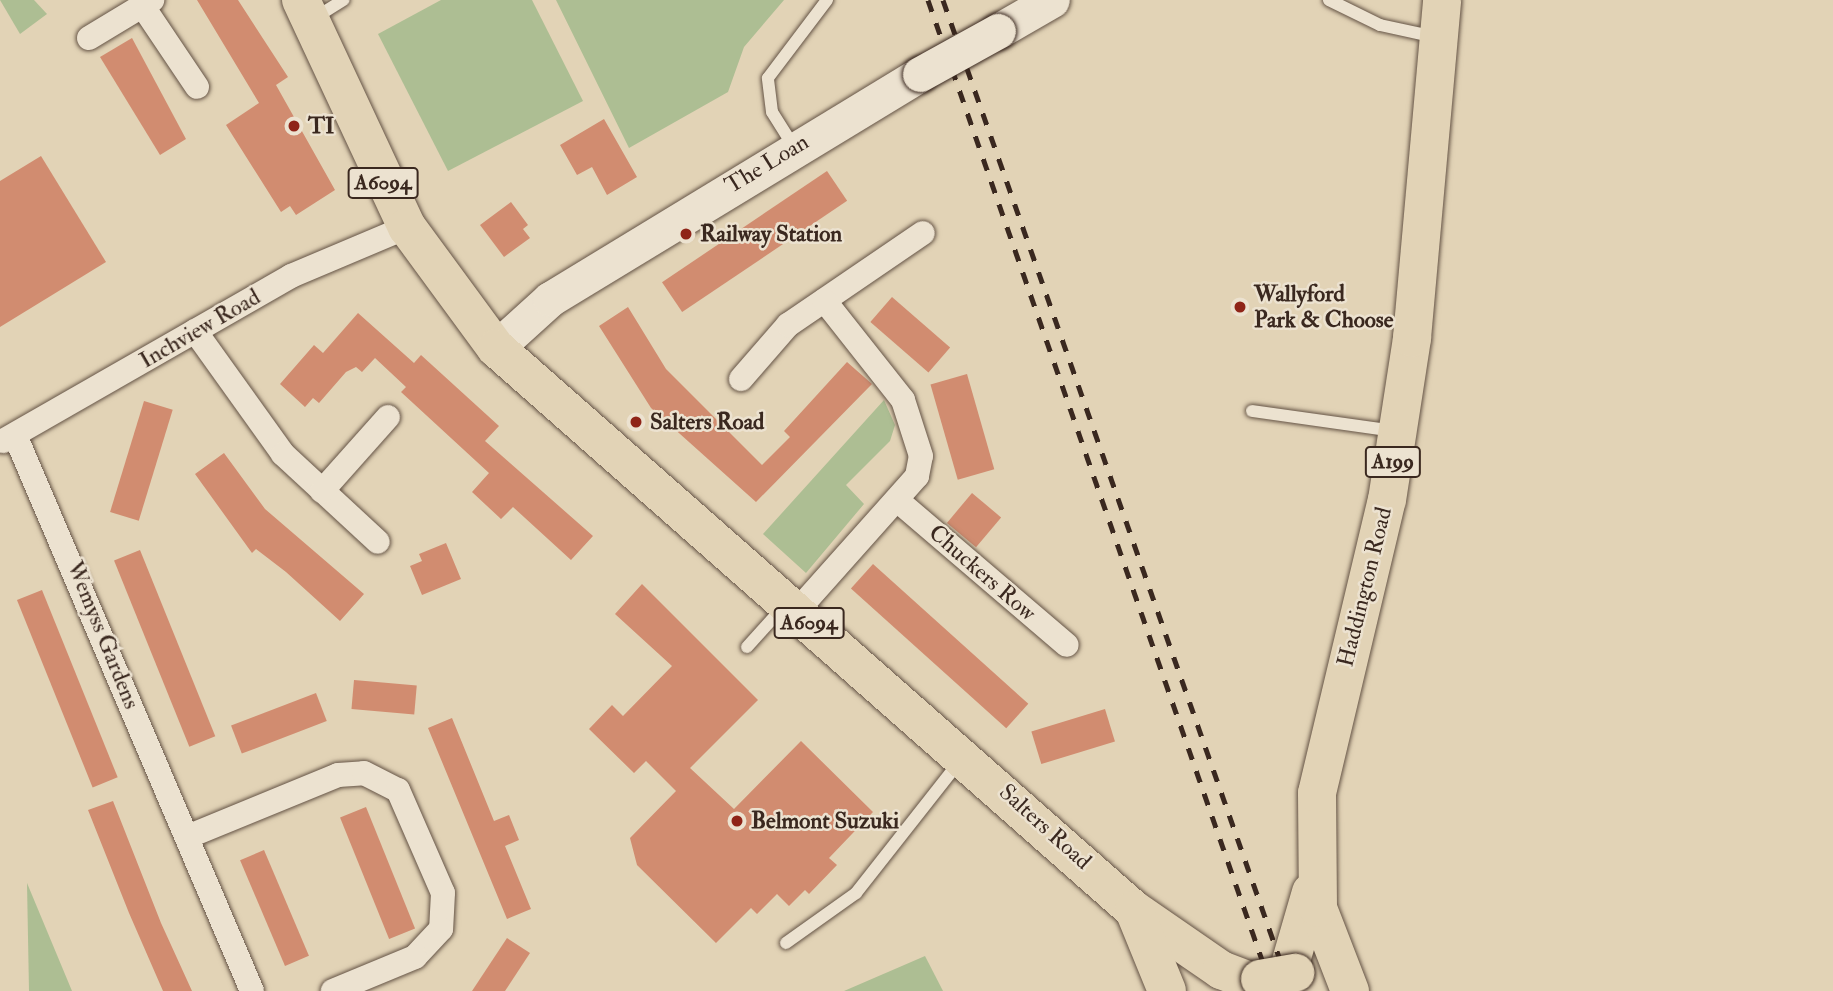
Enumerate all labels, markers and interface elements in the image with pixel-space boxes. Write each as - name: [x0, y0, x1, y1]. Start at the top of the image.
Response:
- place label: TI: [308, 112, 334, 140]
- marker: TI: [286, 118, 302, 134]
- street label: The Loan: [720, 128, 814, 200]
- road number: A6094: [346, 166, 420, 200]
- place label: Railway Station: [700, 220, 842, 248]
- marker: Railway Station: [678, 226, 694, 242]
- place label: Wallyford Park & Choose: [1254, 280, 1393, 334]
- street label: Inchview Road: [135, 283, 265, 375]
- marker: Wallyford Park & Choose: [1232, 299, 1248, 315]
- place label: Salters Road: [650, 408, 764, 436]
- marker: Salters Road: [628, 414, 644, 430]
- road number: A199: [1363, 444, 1423, 480]
- street label: Haddington Road: [1332, 504, 1398, 670]
- street label: Chuckers Row: [923, 519, 1041, 627]
- street label: Wemyss Gardens: [61, 557, 145, 713]
- road number: A6094: [772, 606, 846, 640]
- street label: Salters Road: [993, 778, 1097, 876]
- place label: Belmont Suzuki: [751, 807, 899, 835]
- marker: Belmont Suzuki: [729, 813, 745, 829]

